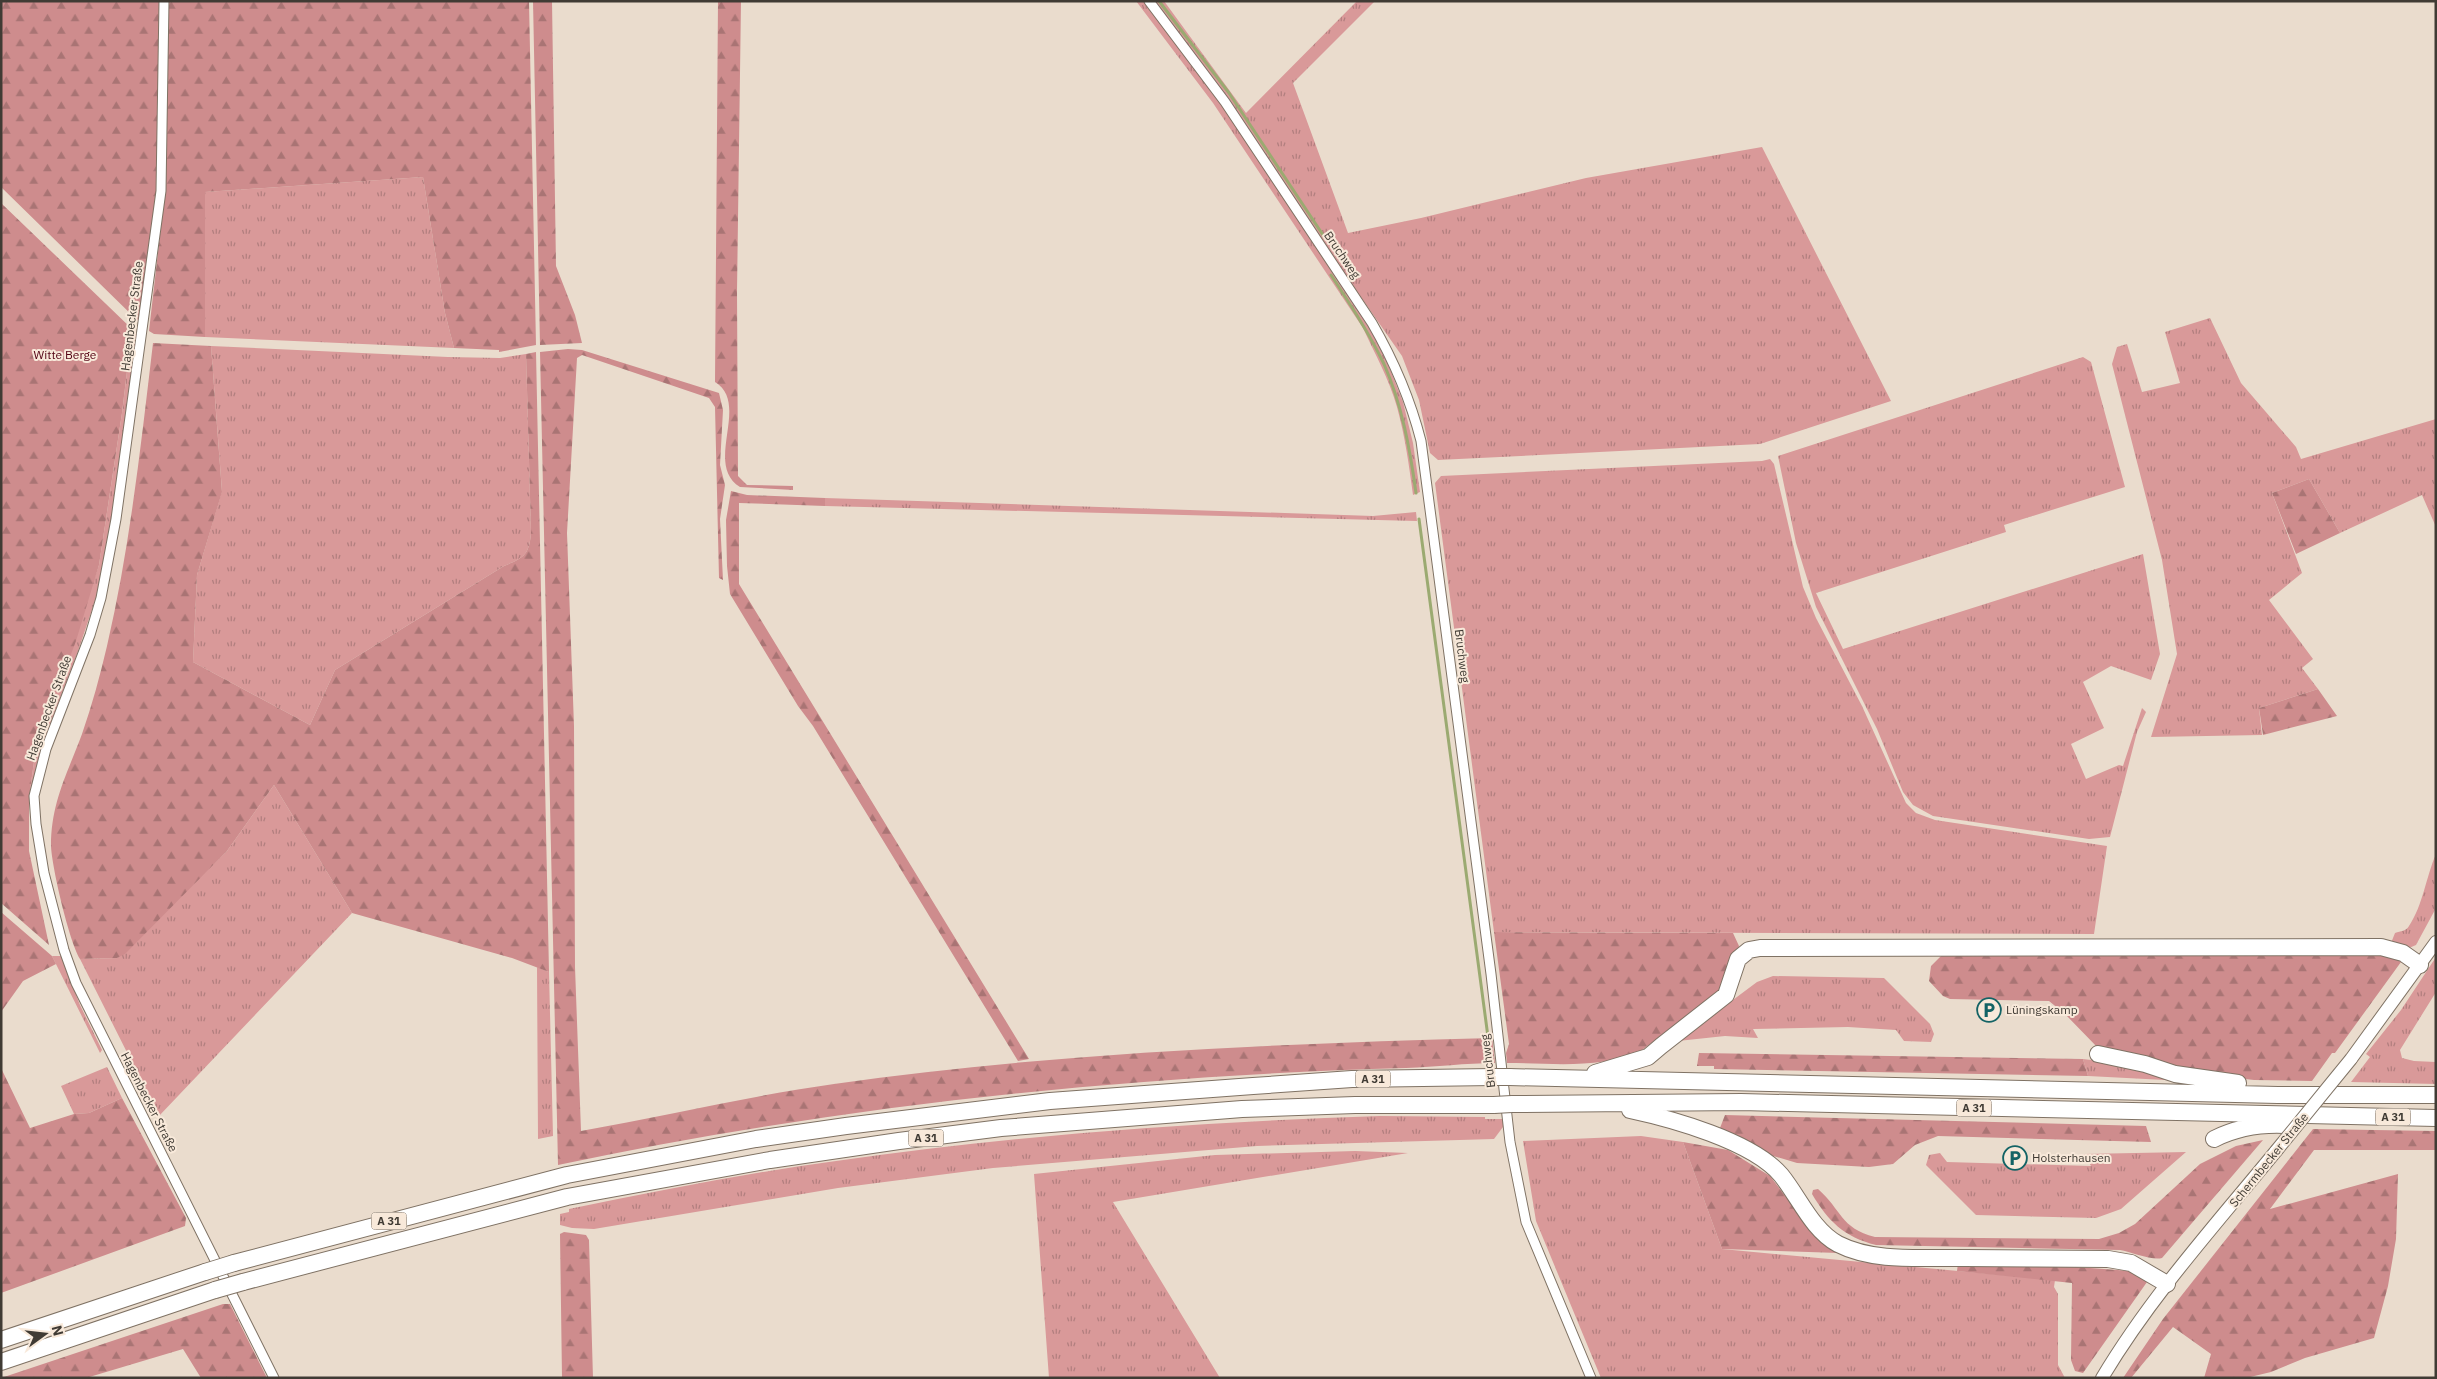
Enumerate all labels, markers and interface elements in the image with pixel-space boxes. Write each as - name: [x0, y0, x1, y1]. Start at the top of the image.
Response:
- street label: Bruchweg: [1321, 228, 1364, 282]
- street label: Hagenbecker Straße: [117, 260, 146, 372]
- park label: Witte Berge: [34, 347, 97, 362]
- street label: Bruchweg: [1452, 628, 1473, 684]
- street label: Hagenbecker Straße: [23, 653, 75, 762]
- parking icon: Lüningskamp: [1976, 997, 2002, 1023]
- place label: Lüningskamp: [2006, 1002, 2078, 1017]
- street label: Bruchweg: [1477, 1033, 1498, 1089]
- street label: Hagenbecker Straße: [118, 1049, 181, 1155]
- road number: A 31: [1356, 1070, 1390, 1088]
- road number: A 31: [1956, 1100, 1992, 1116]
- road number: A 31: [2376, 1108, 2410, 1126]
- street label: Schermbecker Straße: [2226, 1109, 2312, 1210]
- road number: A 31: [908, 1130, 944, 1146]
- parking icon: Holsterhausen: [2002, 1145, 2028, 1171]
- place label: Holsterhausen: [2032, 1150, 2111, 1165]
- road number: A 31: [372, 1212, 406, 1230]
- north arrow: [20, 1309, 70, 1359]
- text: N: [48, 1323, 68, 1338]

